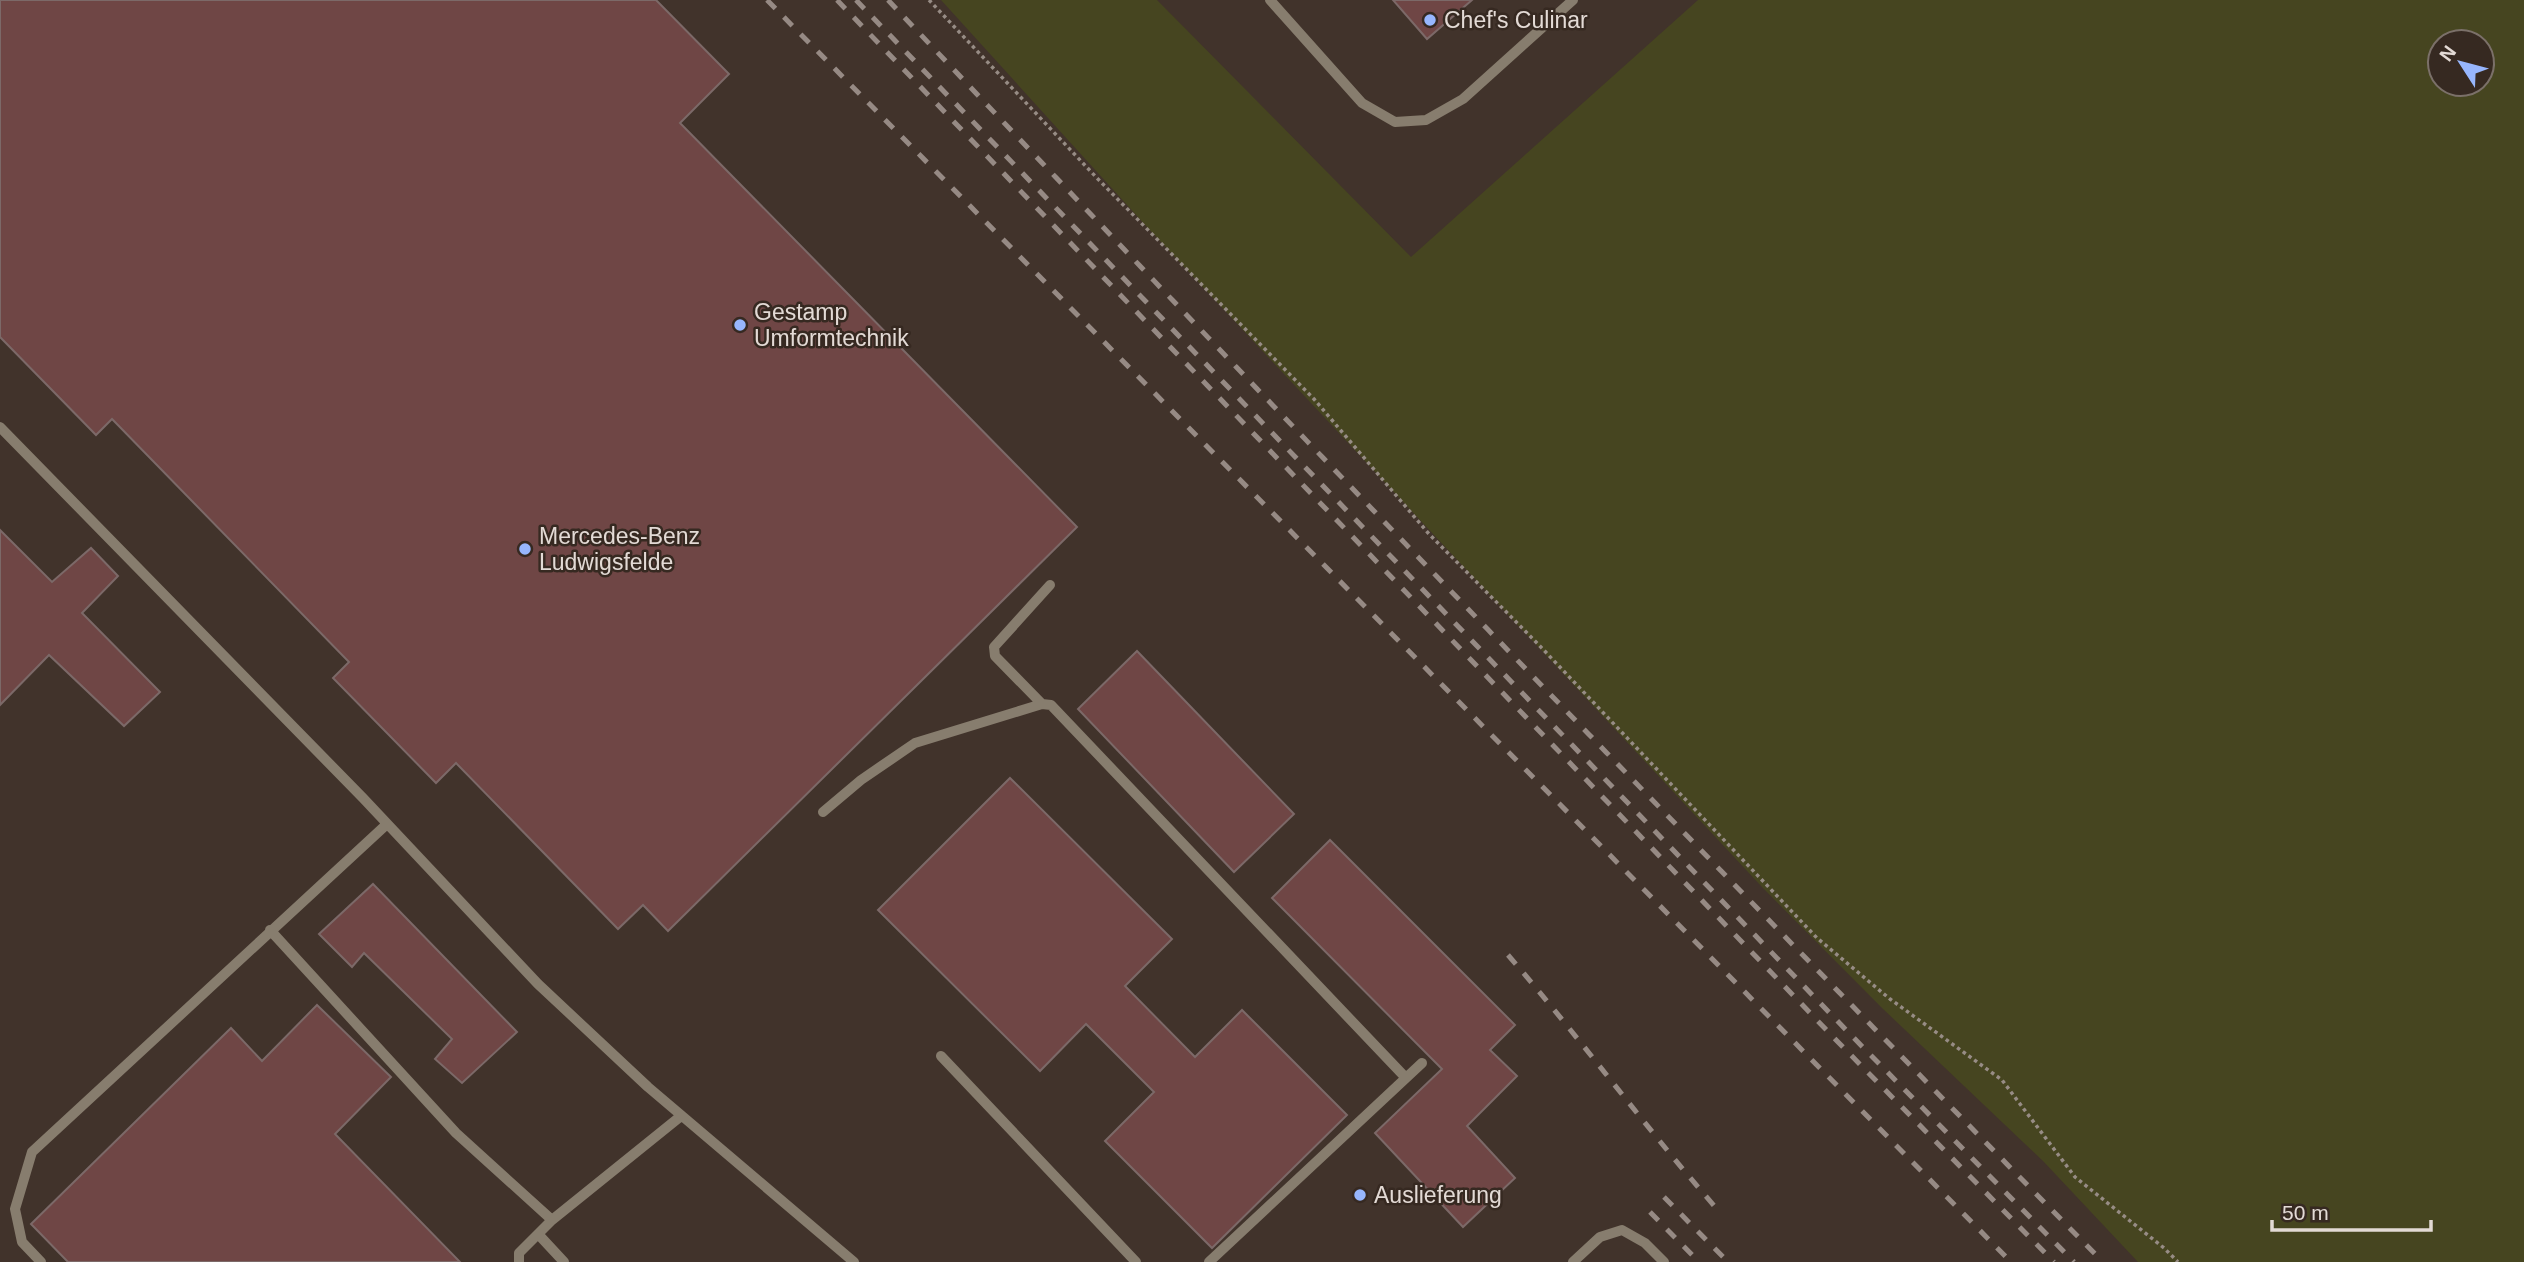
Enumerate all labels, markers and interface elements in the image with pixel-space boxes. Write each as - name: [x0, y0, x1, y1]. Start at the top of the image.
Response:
- place label: Chef's Culinar: [1444, 7, 1588, 33]
- marker: Chef's Culinar: [1422, 12, 1438, 28]
- north arrow: [2426, 28, 2496, 98]
- text: N: [2435, 42, 2460, 65]
- place label: Gestamp Umformtechnik: [754, 299, 909, 351]
- marker: Gestamp Umformtechnik: [732, 317, 748, 333]
- place label: Mercedes-Benz Ludwigsfelde: [539, 523, 700, 575]
- marker: Mercedes-Benz Ludwigsfelde: [517, 541, 533, 557]
- place label: Auslieferung: [1374, 1182, 1502, 1208]
- marker: Auslieferung: [1352, 1187, 1368, 1203]
- scale bar: [2272, 1188, 2431, 1232]
- text: 50 m: [2282, 1201, 2329, 1224]

